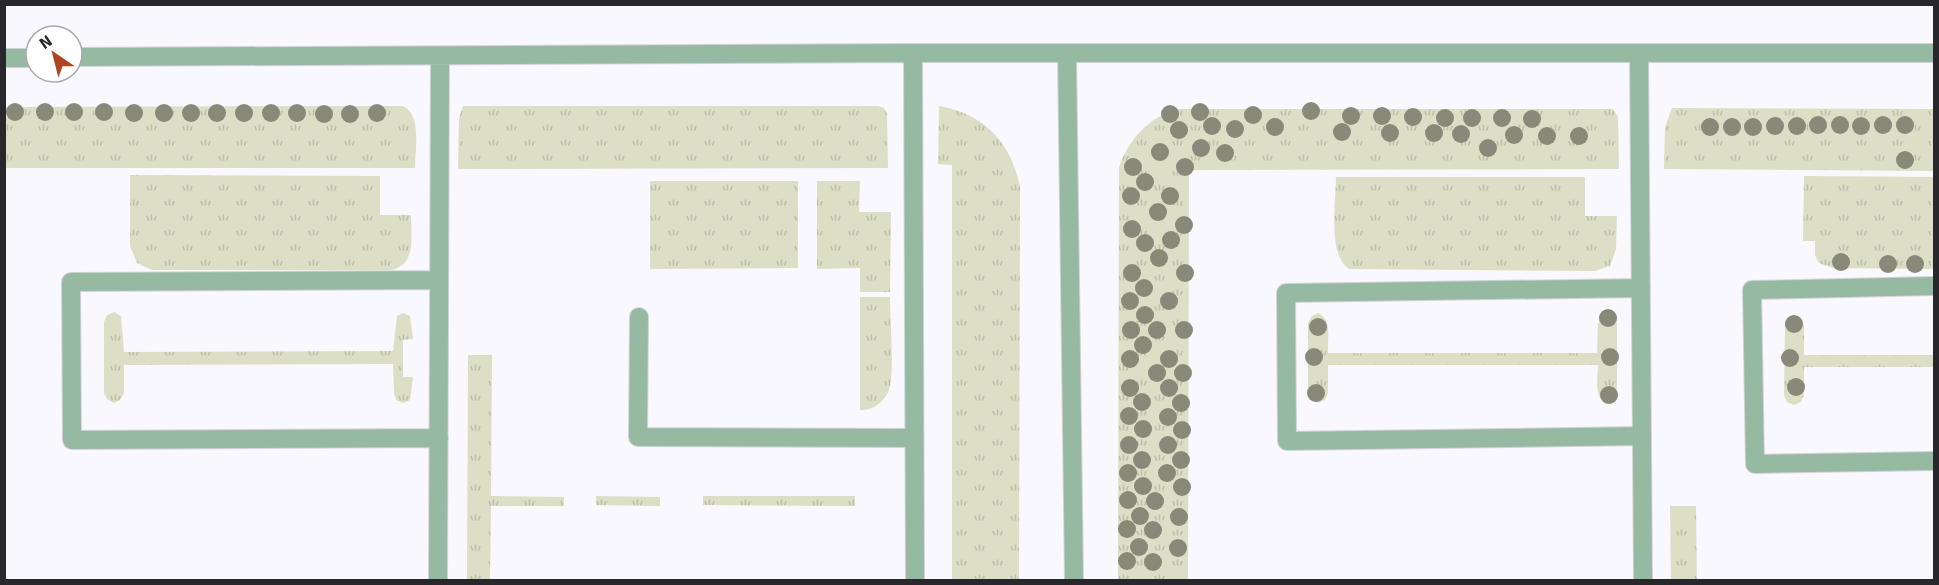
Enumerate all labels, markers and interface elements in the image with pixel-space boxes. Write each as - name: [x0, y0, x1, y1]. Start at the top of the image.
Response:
- north arrow: [24, 24, 84, 84]
- text: N: [36, 31, 56, 54]

